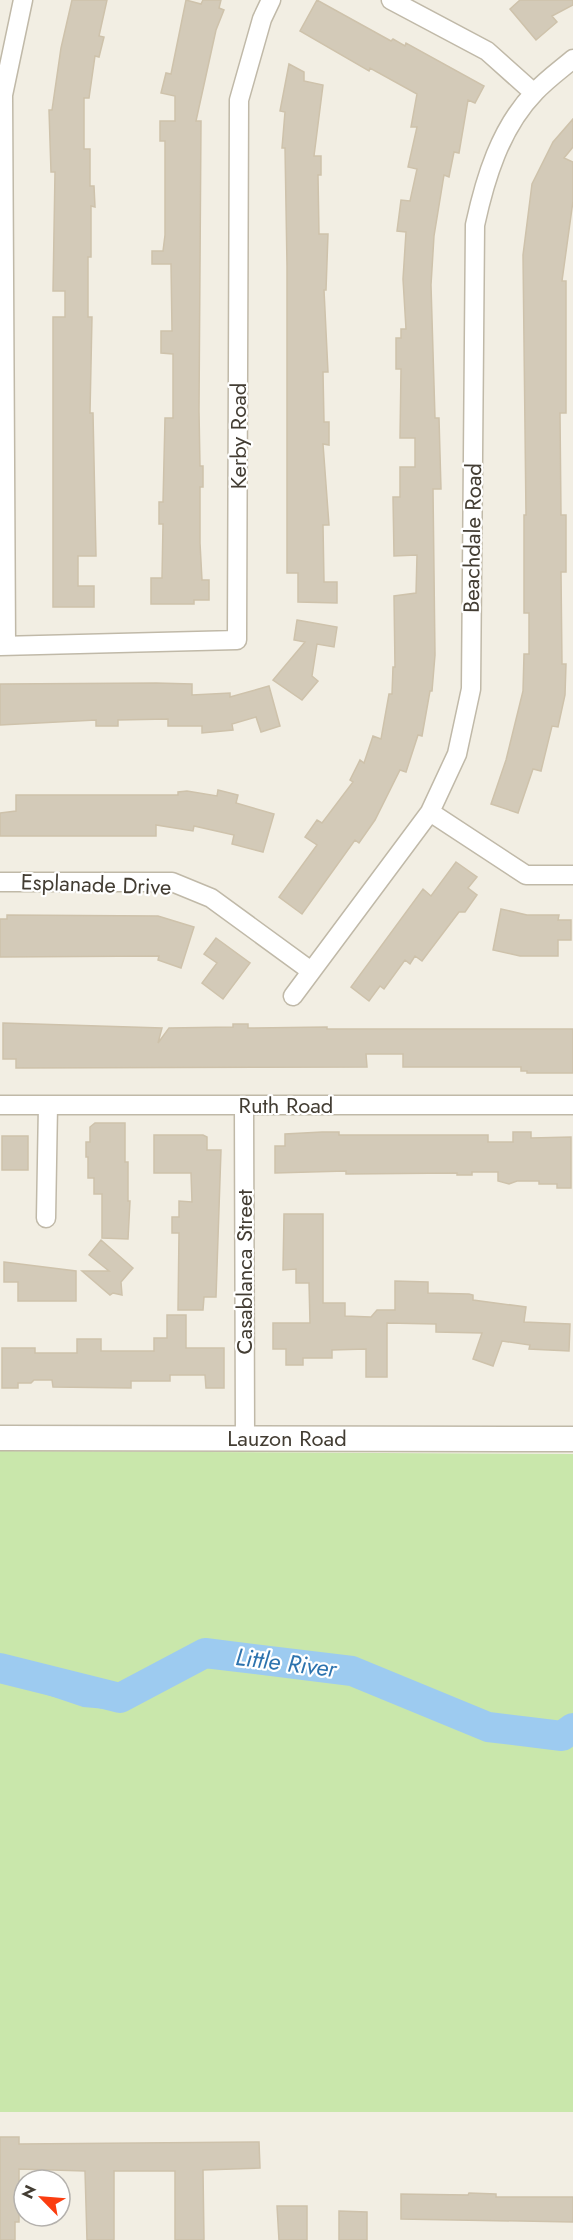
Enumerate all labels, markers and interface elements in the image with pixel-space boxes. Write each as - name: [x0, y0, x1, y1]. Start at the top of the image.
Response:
- street label: Kerby Road: [222, 383, 254, 489]
- street label: Beachdale Road: [455, 463, 489, 613]
- street label: Esplanade Drive: [20, 865, 172, 903]
- street label: Ruth Road: [239, 1089, 333, 1121]
- street label: Casablanca Street: [228, 1189, 260, 1355]
- street label: Lauzon Road: [227, 1422, 347, 1454]
- water label: Little River: [234, 1639, 340, 1686]
- north arrow: [12, 2168, 72, 2228]
- text: N: [16, 2181, 42, 2202]

